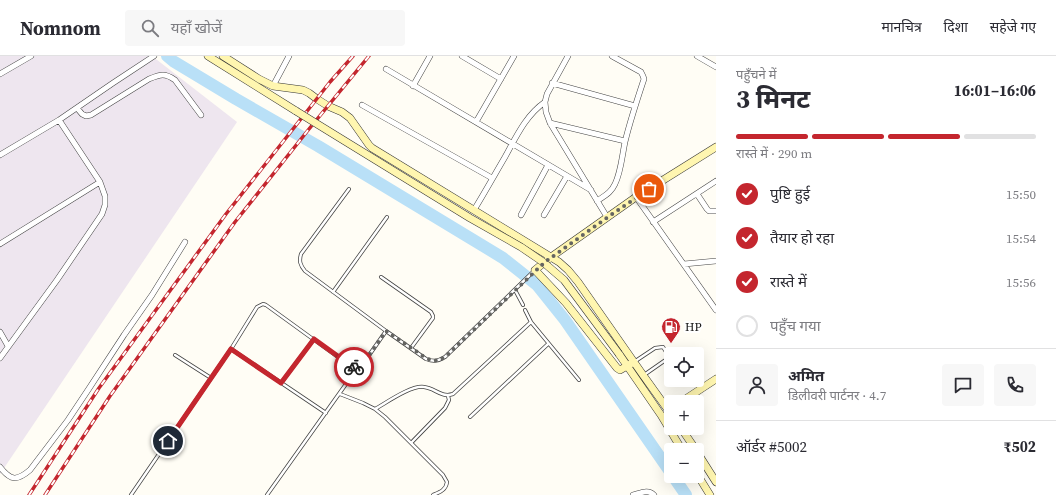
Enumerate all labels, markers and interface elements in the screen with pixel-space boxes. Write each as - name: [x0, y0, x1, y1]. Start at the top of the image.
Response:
- search box: [125, 10, 405, 46]
- text: Nomnom: [20, 15, 101, 41]
- icon: search: [139, 17, 161, 39]
- text: यहाँ खोजें: [171, 17, 222, 38]
- text: मानचित्र: [882, 17, 922, 37]
- text: दिशा: [944, 17, 968, 37]
- text: सहेजे गए: [990, 17, 1036, 37]
- text: पहुँचने में: [736, 66, 777, 83]
- text: 16:01–16:06: [954, 80, 1036, 101]
- text: 3 मिनट: [736, 81, 810, 117]
- text: रास्ते में · 290 m: [736, 145, 812, 162]
- pin: [632, 172, 666, 206]
- icon: bag: [638, 178, 660, 200]
- icon: check: [736, 183, 758, 205]
- text: पुष्टि हुई: [770, 183, 810, 204]
- text: 15:50: [1006, 186, 1036, 203]
- icon: check: [736, 227, 758, 249]
- text: तैयार हो रहा: [770, 227, 834, 248]
- text: 15:54: [1006, 230, 1036, 247]
- icon: check: [736, 271, 758, 293]
- text: रास्ते में: [770, 271, 807, 292]
- text: 15:56: [1006, 274, 1036, 291]
- text: पहुँच गया: [770, 315, 821, 336]
- fuel station icon: HP: [660, 316, 682, 344]
- place label: HP: [685, 319, 702, 335]
- courier: [334, 347, 374, 387]
- map controls: [664, 347, 704, 483]
- button: locate: [664, 347, 704, 387]
- icon: bike: [343, 356, 365, 378]
- button: person: [736, 364, 778, 406]
- button: chat: [942, 364, 984, 406]
- button: phone: [994, 364, 1036, 406]
- text: अमित: [788, 365, 824, 386]
- text: डिलीवरी पार्टनर · 4.7: [788, 387, 886, 404]
- button: +: [664, 395, 704, 435]
- pin: [151, 424, 185, 458]
- icon: home: [157, 430, 179, 452]
- text: ऑर्डर #5002: [736, 436, 807, 457]
- text: ₹502: [1003, 436, 1036, 457]
- button: −: [664, 443, 704, 483]

